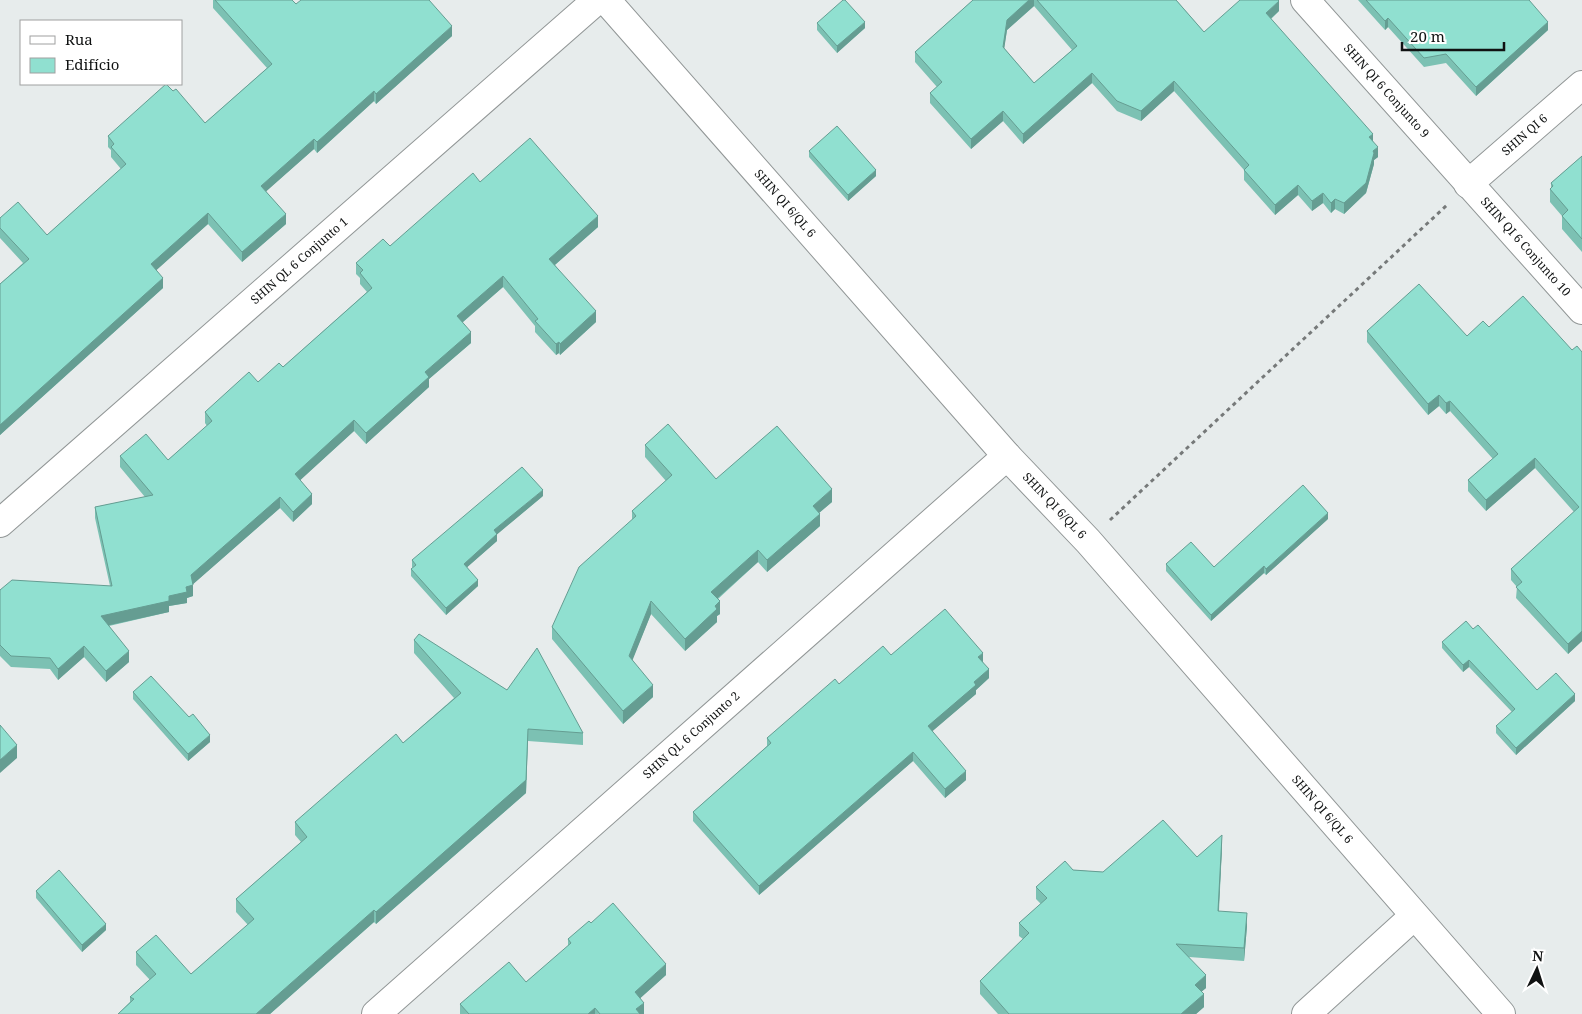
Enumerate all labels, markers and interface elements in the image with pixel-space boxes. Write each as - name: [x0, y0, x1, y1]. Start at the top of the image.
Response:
- legend: [20, 20, 182, 85]
- scale bar: [1402, 20, 1504, 52]
- text: 20 m: [1410, 26, 1445, 46]
- text: Rua: [65, 29, 93, 49]
- street label: SHIN QI 6 Conjunto 9: [1340, 40, 1433, 141]
- text: Edifício: [65, 54, 120, 74]
- street label: SHIN QI 6: [1498, 110, 1551, 159]
- street label: SHIN QI 6/QL 6: [751, 165, 820, 241]
- street label: SHIN QI 6 Conjunto 10: [1477, 193, 1575, 300]
- street label: SHIN QL 6 Conjunto 1: [247, 213, 351, 308]
- street label: SHIN QI 6/QL 6: [1019, 469, 1091, 542]
- street label: SHIN QL 6 Conjunto 2: [639, 687, 743, 782]
- street label: SHIN QI 6/QL 6: [1288, 771, 1357, 847]
- north arrow: [1512, 944, 1562, 994]
- text: N: [1532, 946, 1544, 965]

